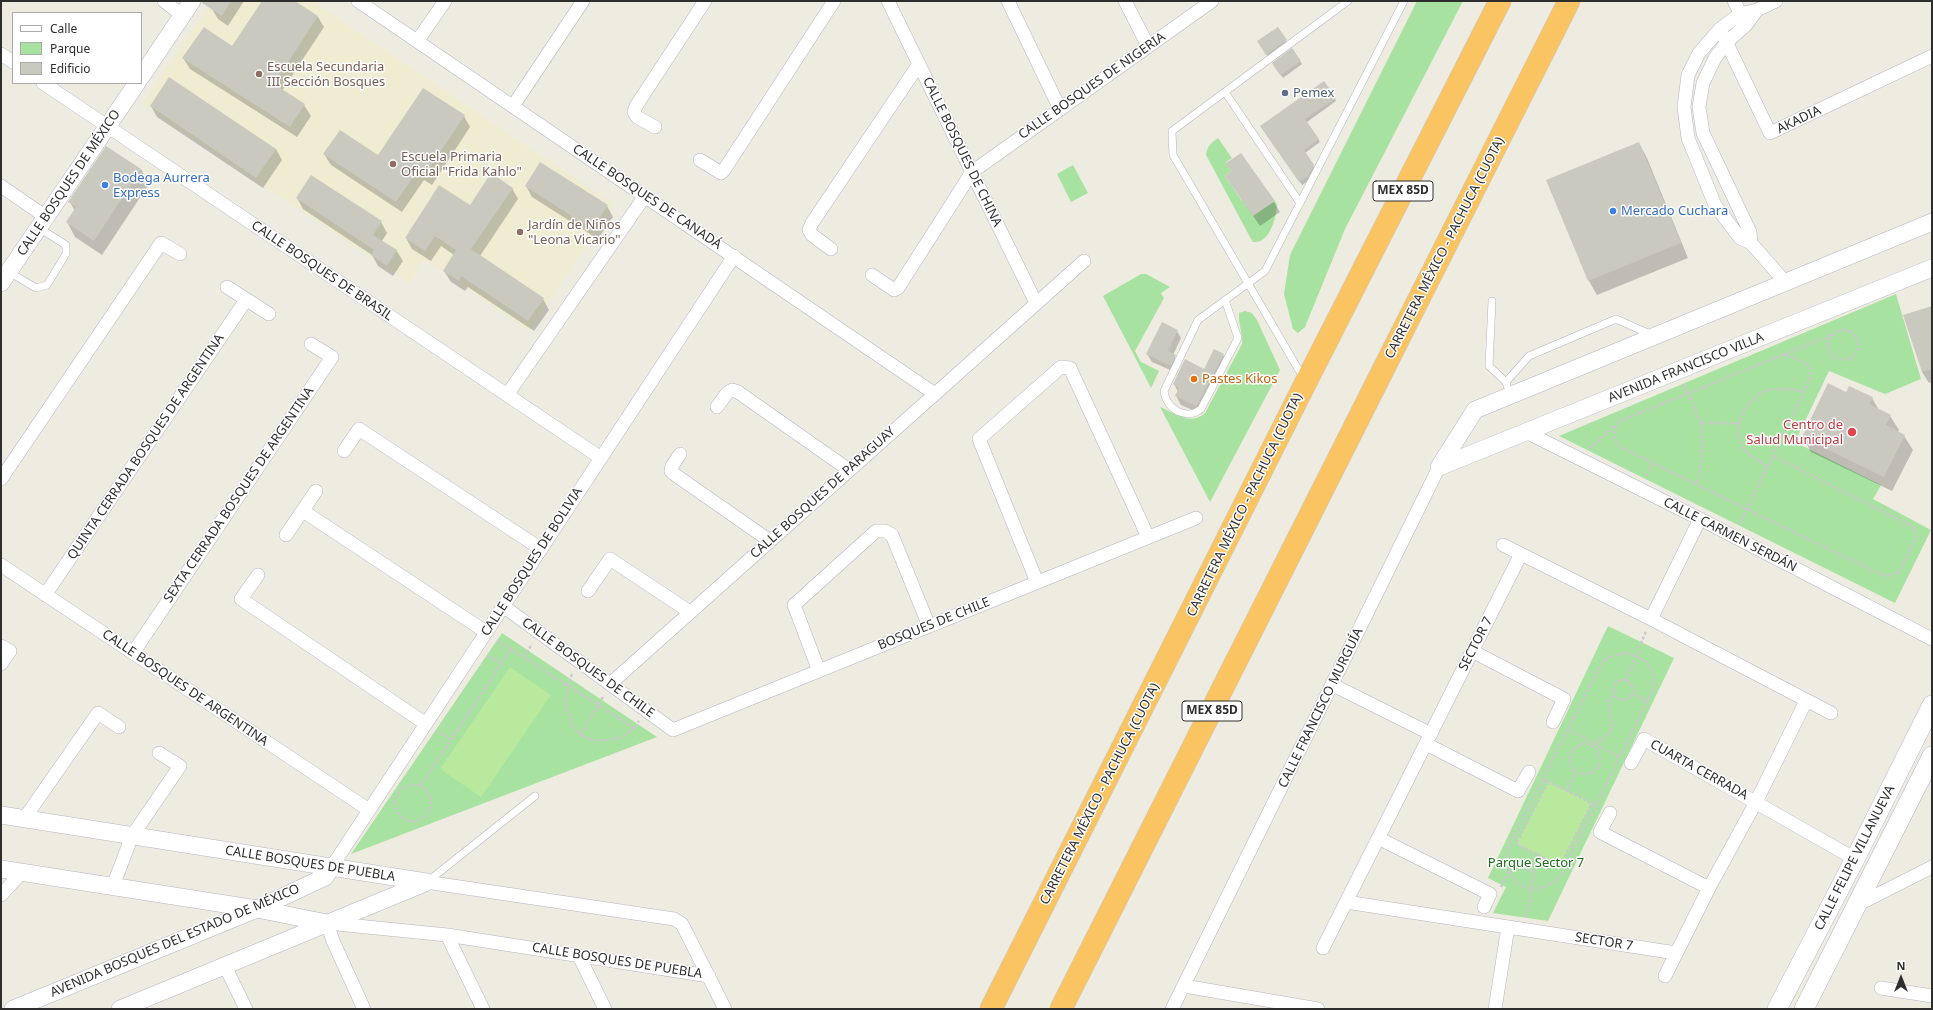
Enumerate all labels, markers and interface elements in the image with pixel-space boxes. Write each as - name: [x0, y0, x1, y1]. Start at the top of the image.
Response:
- legend: [12, 12, 142, 84]
- text: Calle: [50, 20, 77, 37]
- street label: CALLE BOSQUES DE NIGERIA: [1016, 29, 1168, 143]
- text: Parque: [50, 40, 90, 57]
- place label: Escuela Secundaria III Sección Bosques: [267, 59, 385, 90]
- text: Edificio: [50, 60, 91, 77]
- marker: Escuela Secundaria III Sección Bosques: [254, 69, 264, 79]
- street label: CALLE BOSQUES DE CHINA: [919, 75, 1005, 229]
- place label: Pemex: [1293, 85, 1334, 101]
- marker: Pemex: [1280, 88, 1290, 98]
- street label: AKADIA: [1775, 103, 1823, 137]
- street label: CALLE BOSQUES DE MÉXICO: [14, 107, 124, 259]
- street label: CARRETERA MÉXICO - PACHUCA (CUOTA): [1382, 135, 1508, 361]
- street label: CALLE BOSQUES DE CANADÁ: [570, 141, 724, 253]
- place label: Escuela Primaria Oficial "Frida Kahlo": [401, 149, 522, 180]
- marker: Escuela Primaria Oficial "Frida Kahlo": [388, 159, 398, 169]
- place label: Bodega Aurrera Express: [113, 170, 210, 201]
- marker: Bodega Aurrera Express: [100, 180, 110, 190]
- road number: MEX 85D: [1373, 181, 1433, 201]
- place label: Mercado Cuchara: [1621, 203, 1728, 219]
- marker: Mercado Cuchara: [1608, 206, 1618, 216]
- place label: Jardín de Niños "Leona Vicario": [528, 217, 621, 248]
- street label: CALLE BOSQUES DE BRASIL: [248, 218, 396, 324]
- marker: Jardín de Niños "Leona Vicario": [515, 227, 525, 237]
- street label: AVENIDA FRANCISCO VILLA: [1606, 330, 1766, 406]
- street label: QUINTA CERRADA BOSQUES DE ARGENTINA: [64, 331, 228, 563]
- place label: Pastes Kikos: [1202, 371, 1277, 387]
- marker: Pastes Kikos: [1189, 374, 1199, 384]
- street label: SEXTA CERRADA BOSQUES DE ARGENTINA: [161, 384, 317, 606]
- street label: CARRETERA MÉXICO - PACHUCA (CUOTA): [1184, 391, 1306, 619]
- place label: Centro de Salud Municipal: [1746, 417, 1843, 448]
- street label: CALLE BOSQUES DE PARAGUAY: [747, 424, 899, 562]
- marker: Centro de Salud Municipal: [1846, 426, 1858, 438]
- street label: CALLE BOSQUES DE BOLIVIA: [478, 485, 586, 639]
- street label: CALLE CARMEN SERDÁN: [1661, 495, 1799, 575]
- street label: BOSQUES DE CHILE: [876, 594, 992, 654]
- street label: SECTOR 7: [1456, 614, 1496, 674]
- street label: CALLE BOSQUES DE CHILE: [519, 615, 657, 721]
- street label: CALLE FRANCISCO MURGUÍA: [1275, 625, 1367, 791]
- street label: CALLE BOSQUES DE ARGENTINA: [99, 627, 271, 749]
- street label: CARRETERA MÉXICO - PACHUCA (CUOTA): [1037, 681, 1163, 907]
- road number: MEX 85D: [1182, 701, 1242, 721]
- street label: CUARTA CERRADA: [1647, 737, 1751, 803]
- street label: CALLE FELIPE VILLANUEVA: [1812, 783, 1898, 933]
- street label: CALLE BOSQUES DE PUEBLA: [224, 843, 396, 885]
- park label: Parque Sector 7: [1488, 855, 1584, 871]
- street label: AVENIDA BOSQUES DEL ESTADO DE MÉXICO: [48, 881, 302, 1001]
- street label: SECTOR 7: [1574, 930, 1634, 954]
- street label: CALLE BOSQUES DE PUEBLA: [531, 940, 703, 982]
- north arrow: [1881, 958, 1921, 998]
- text: N: [1897, 958, 1905, 973]

